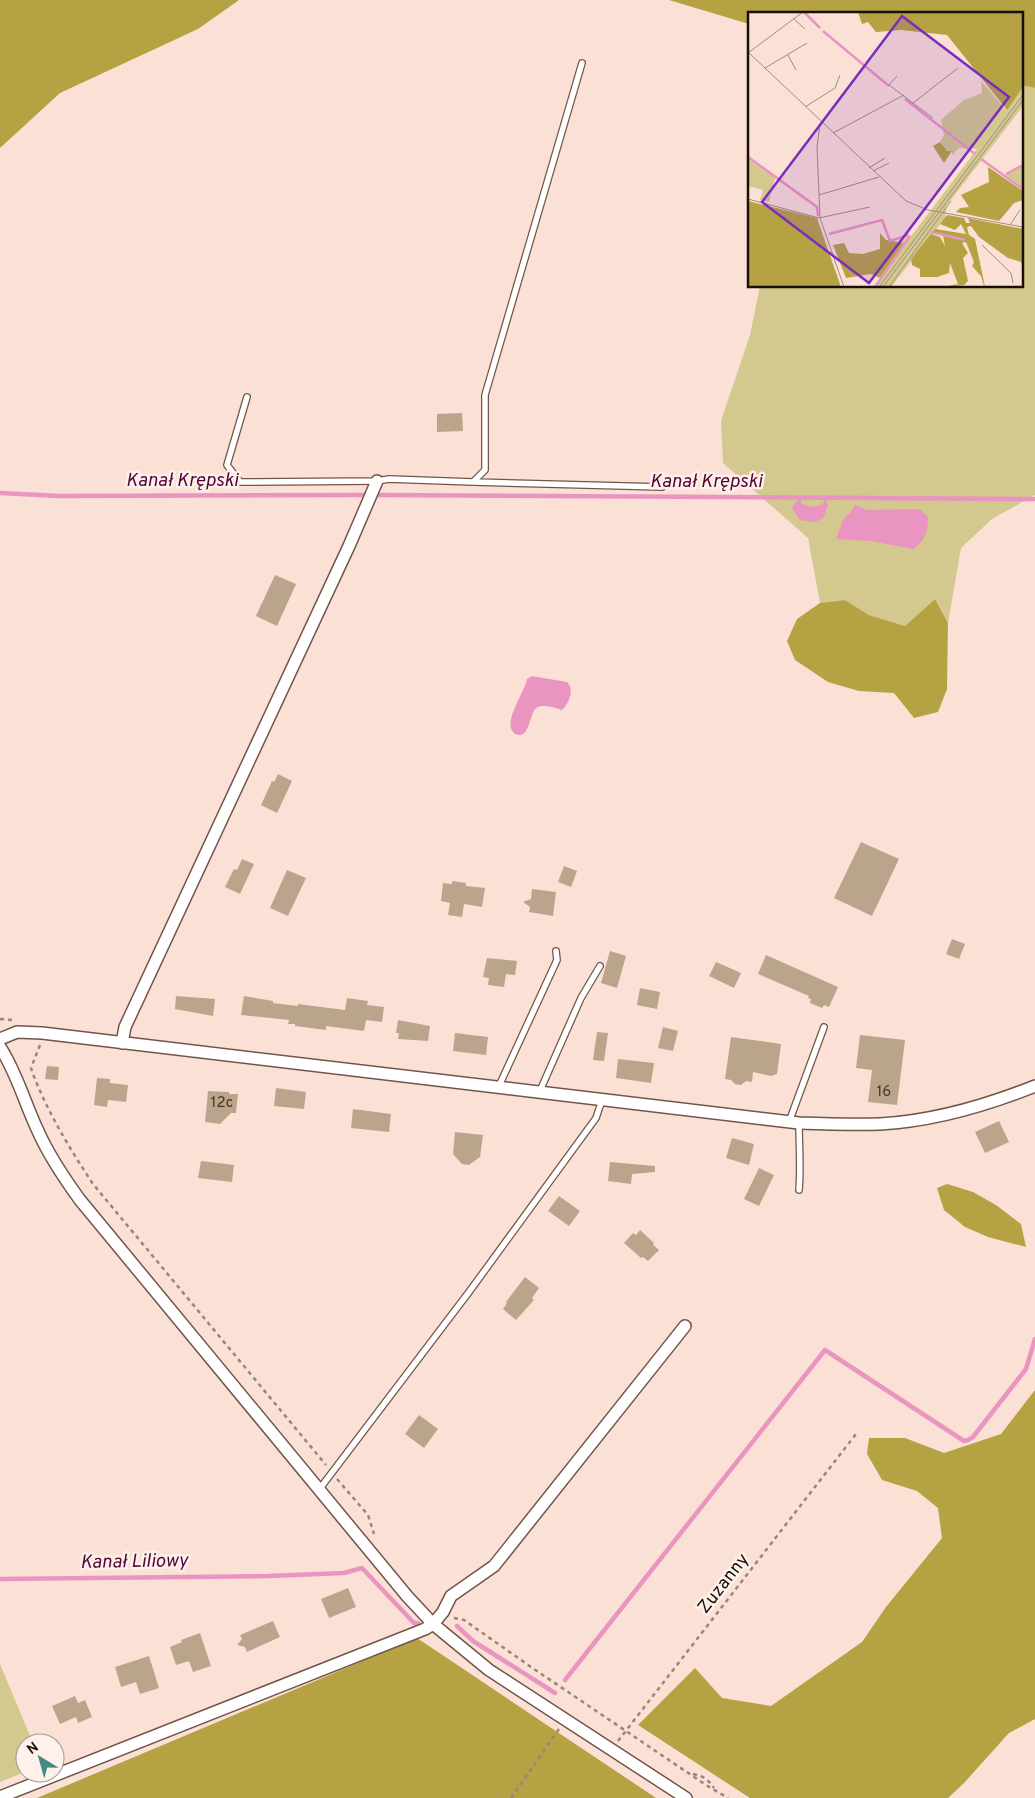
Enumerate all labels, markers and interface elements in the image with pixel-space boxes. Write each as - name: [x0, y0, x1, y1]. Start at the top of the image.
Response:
- inset map: [748, 12, 1022, 288]
- water label: Kanał Krępski: [126, 469, 240, 493]
- water label: Kanał Krępski: [650, 470, 764, 494]
- house number: 16: [877, 1083, 891, 1102]
- house number: 12c: [211, 1094, 233, 1113]
- water label: Kanał Liliowy: [80, 1549, 189, 1575]
- street label: Zuzanny: [693, 1549, 755, 1619]
- north arrow: [15, 1733, 65, 1783]
- text: N: [24, 1739, 42, 1759]

